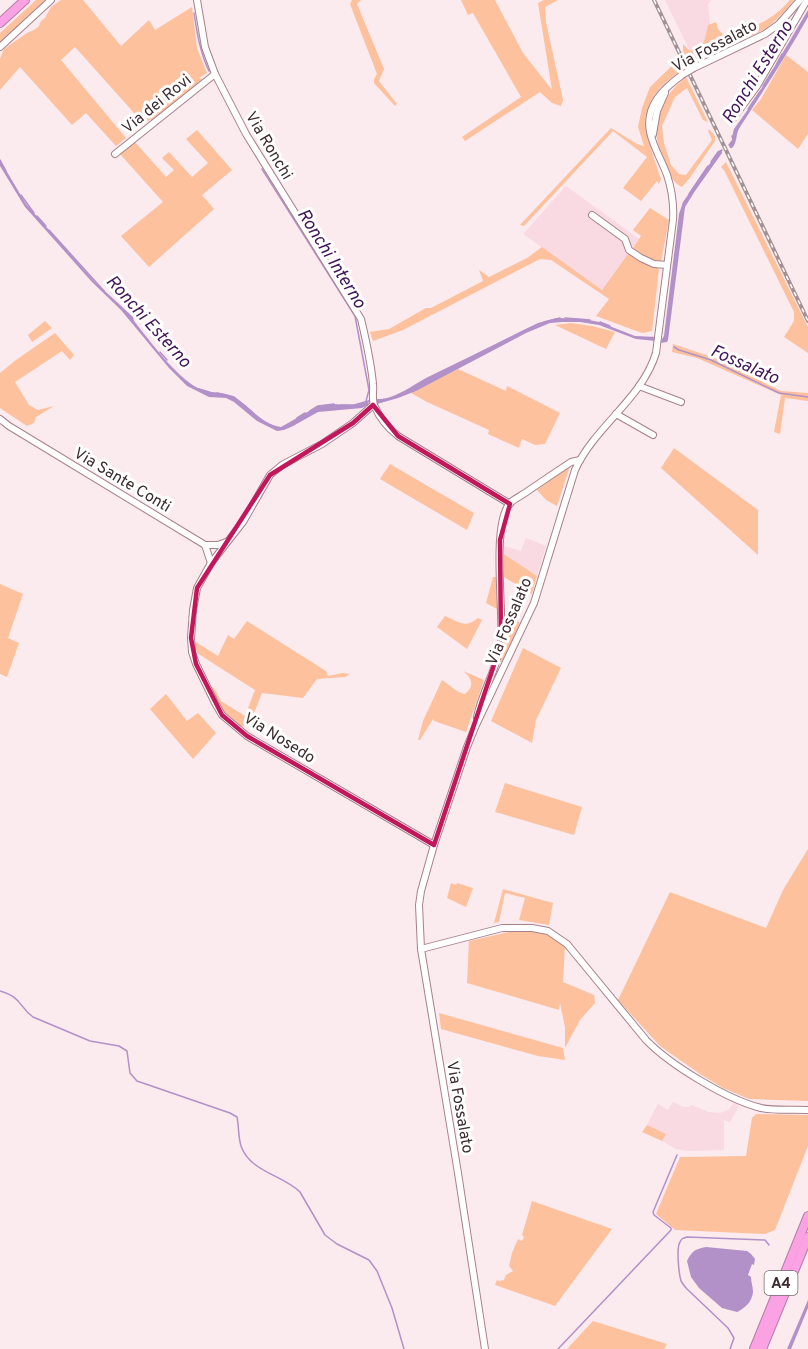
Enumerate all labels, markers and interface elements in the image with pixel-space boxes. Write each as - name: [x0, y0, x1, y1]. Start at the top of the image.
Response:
- street label: Via Fossalato: [669, 16, 761, 78]
- water label: Ronchi Esterno: [717, 17, 799, 129]
- street label: Via dei Rovi: [119, 71, 196, 139]
- street label: Via Ronchi: [240, 108, 296, 184]
- water label: Ronchi Interno: [291, 205, 371, 313]
- water label: Ronchi Esterno: [100, 271, 196, 374]
- water label: Fossalato: [707, 340, 783, 391]
- street label: Via Sante Conti: [70, 444, 174, 518]
- street label: Via Fossalato: [482, 575, 537, 669]
- street label: Via Nosedo: [239, 709, 319, 769]
- street label: Via Fossalato: [441, 1060, 477, 1155]
- road number: A4: [764, 1271, 798, 1295]

